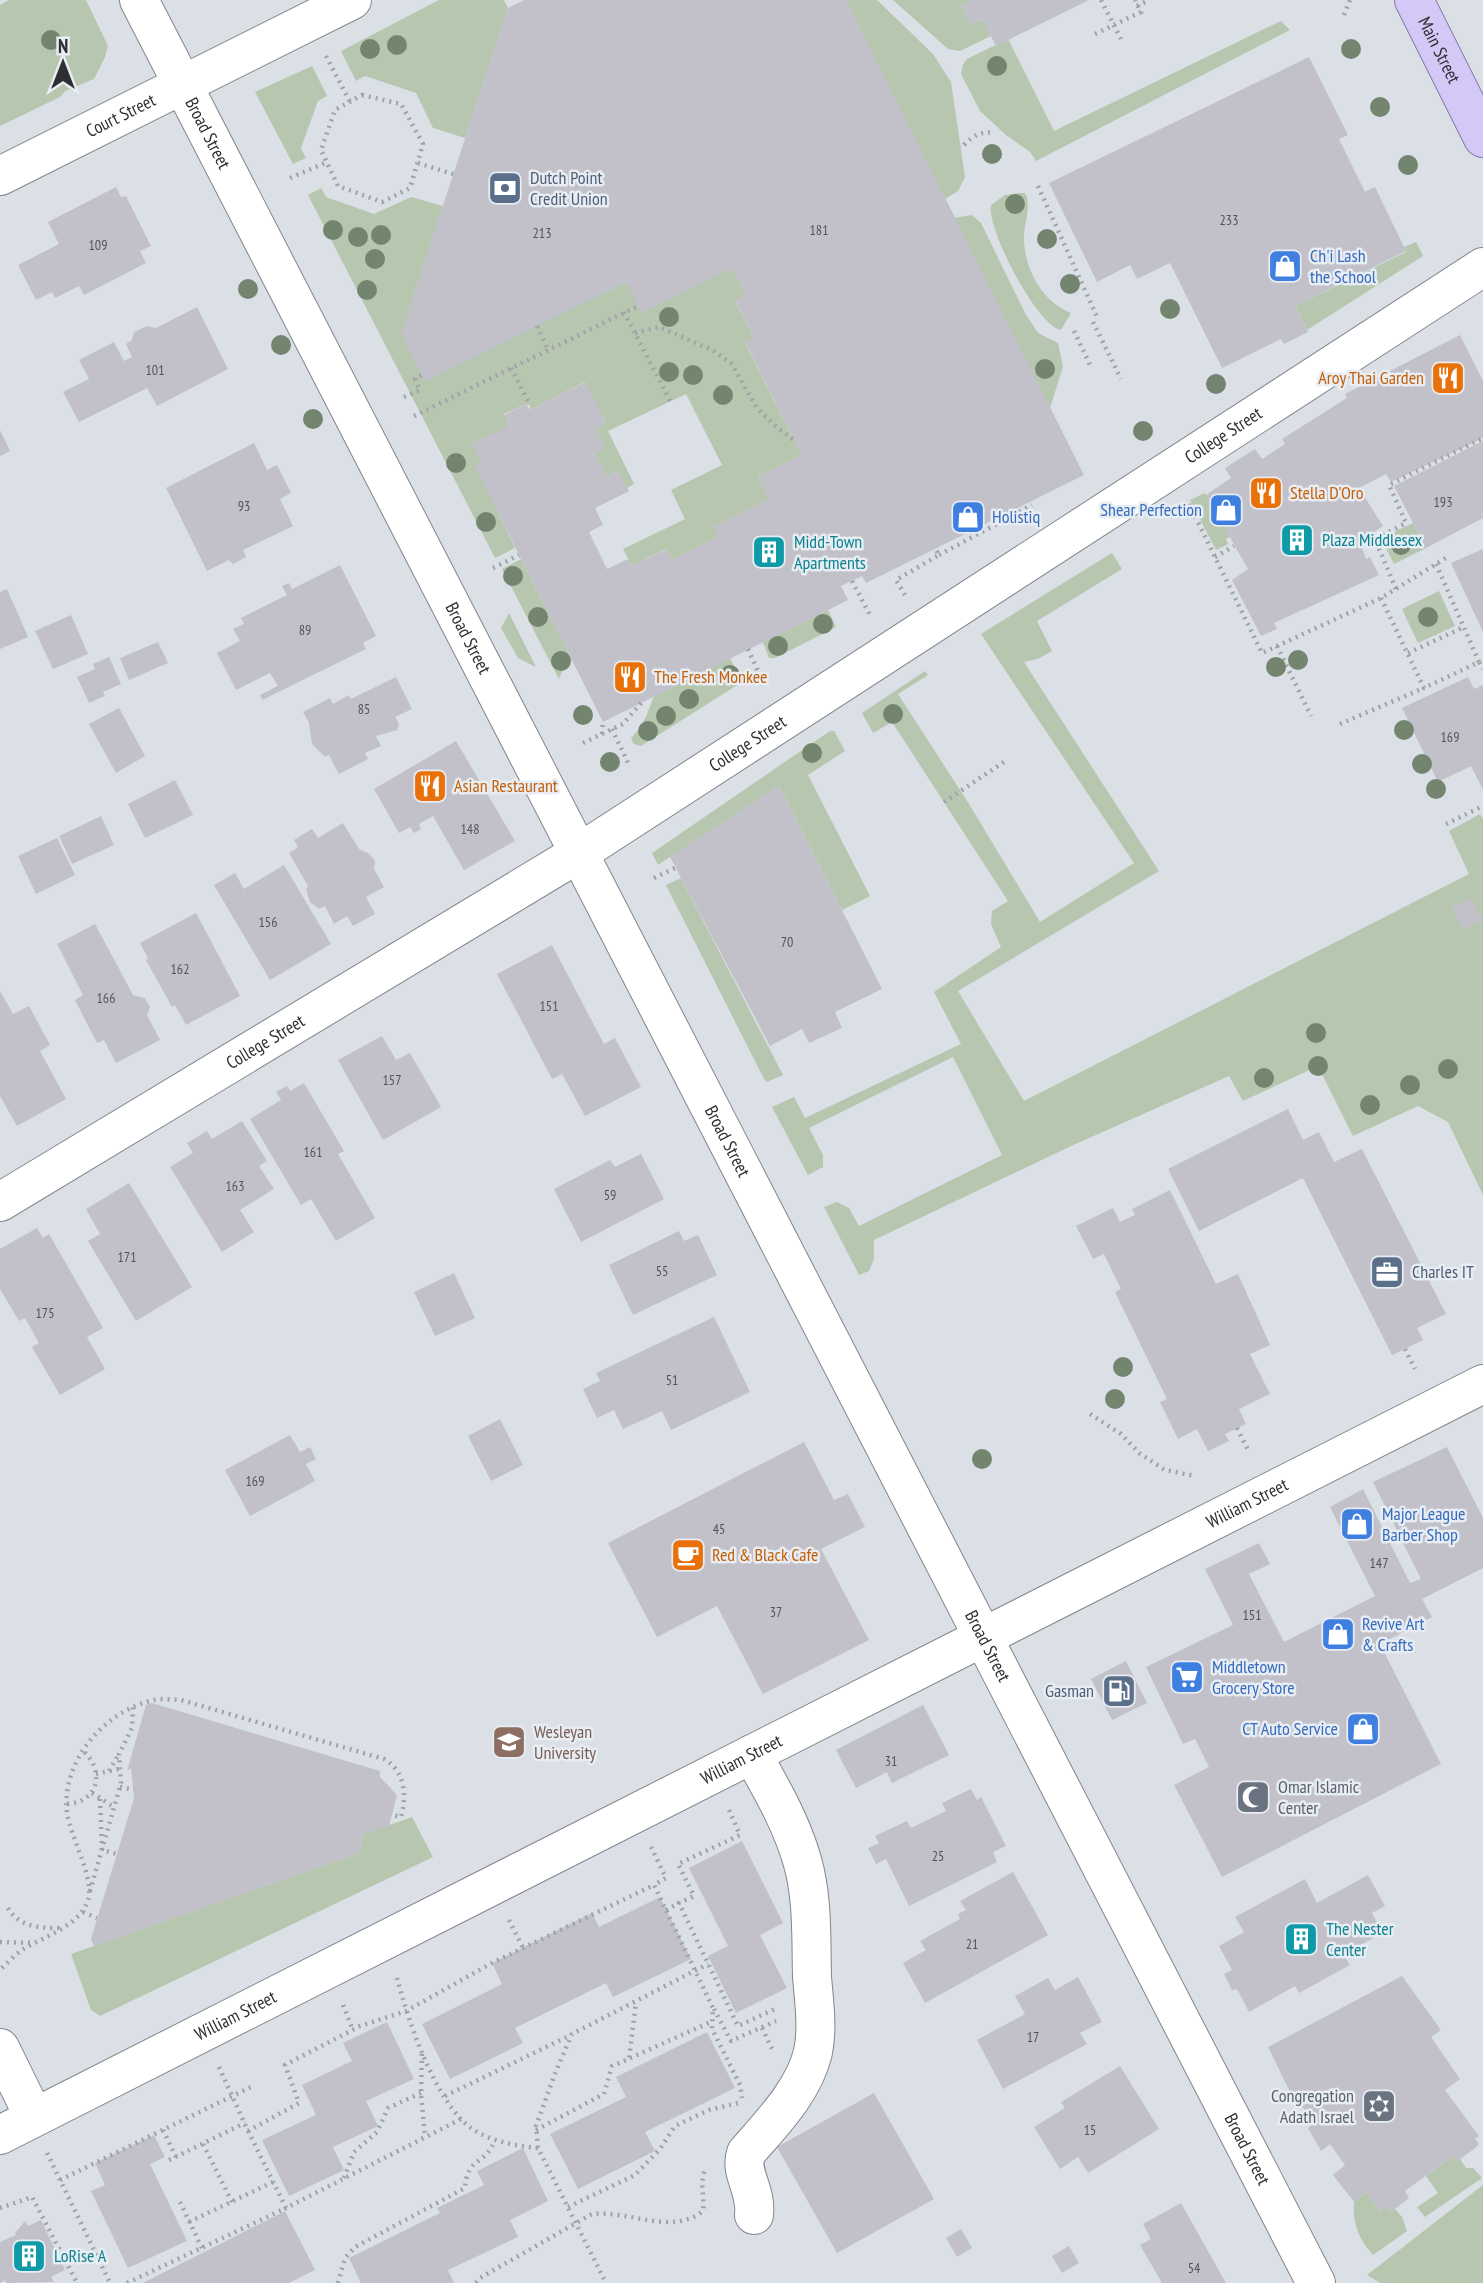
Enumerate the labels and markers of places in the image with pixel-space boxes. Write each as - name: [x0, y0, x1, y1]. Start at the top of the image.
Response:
- place label: Dutch Point Credit Union: [530, 166, 608, 210]
- bank icon: Dutch Point Credit Union: [486, 169, 524, 207]
- place label: Ch'i Lash the School: [1310, 244, 1377, 288]
- shop icon: Ch'i Lash the School: [1266, 247, 1304, 285]
- restaurant icon: Aroy Thai Garden: [1429, 359, 1467, 397]
- place label: Aroy Thai Garden: [1318, 366, 1424, 389]
- restaurant icon: Stella D'Oro: [1247, 474, 1285, 512]
- place label: Stella D'Oro: [1290, 481, 1364, 504]
- shop icon: Shear Perfection: [1207, 491, 1245, 529]
- shop icon: Holistiq: [949, 498, 987, 536]
- place label: Shear Perfection: [1100, 498, 1202, 521]
- place label: Holistiq: [992, 505, 1040, 528]
- building icon: Plaza Middlesex: [1278, 521, 1316, 559]
- place label: Plaza Middlesex: [1322, 528, 1423, 551]
- place label: Midd-Town Apartments: [794, 530, 866, 574]
- building icon: Midd-Town Apartments: [750, 533, 788, 571]
- restaurant icon: The Fresh Monkee: [611, 658, 649, 696]
- place label: The Fresh Monkee: [654, 665, 768, 688]
- restaurant icon: Asian Restaurant: [411, 767, 449, 805]
- place label: Asian Restaurant: [454, 774, 558, 797]
- office icon: Charles IT: [1368, 1253, 1406, 1291]
- place label: Charles IT: [1412, 1260, 1474, 1283]
- place label: Major League Barber Shop: [1382, 1502, 1465, 1546]
- shop icon: Major League Barber Shop: [1338, 1505, 1376, 1543]
- cafe icon: Red & Black Cafe: [669, 1536, 707, 1574]
- place label: Red & Black Cafe: [712, 1543, 818, 1566]
- place label: Revive Art & Crafts: [1362, 1612, 1425, 1656]
- shop icon: Revive Art & Crafts: [1319, 1615, 1357, 1653]
- place label: Middletown Grocery Store: [1212, 1655, 1295, 1699]
- supermarket icon: Middletown Grocery Store: [1168, 1658, 1206, 1696]
- fuel station icon: Gasman: [1100, 1672, 1138, 1710]
- place label: Gasman: [1045, 1679, 1094, 1702]
- shop icon: CT Auto Service: [1344, 1710, 1382, 1748]
- place label: CT Auto Service: [1242, 1717, 1338, 1740]
- place label: Wesleyan University: [534, 1720, 596, 1764]
- school or university icon: Wesleyan University: [490, 1723, 528, 1761]
- place label: Omar Islamic Center: [1278, 1775, 1360, 1819]
- mosque icon: Omar Islamic Center: [1234, 1778, 1272, 1816]
- place label: The Nester Center: [1326, 1917, 1394, 1961]
- building icon: The Nester Center: [1282, 1920, 1320, 1958]
- place label: Congregation Adath Israel: [1271, 2084, 1355, 2128]
- synagogue icon: Congregation Adath Israel: [1360, 2087, 1398, 2125]
- building icon: LoRise A: [10, 2237, 48, 2275]
- place label: LoRise A: [54, 2244, 107, 2267]

